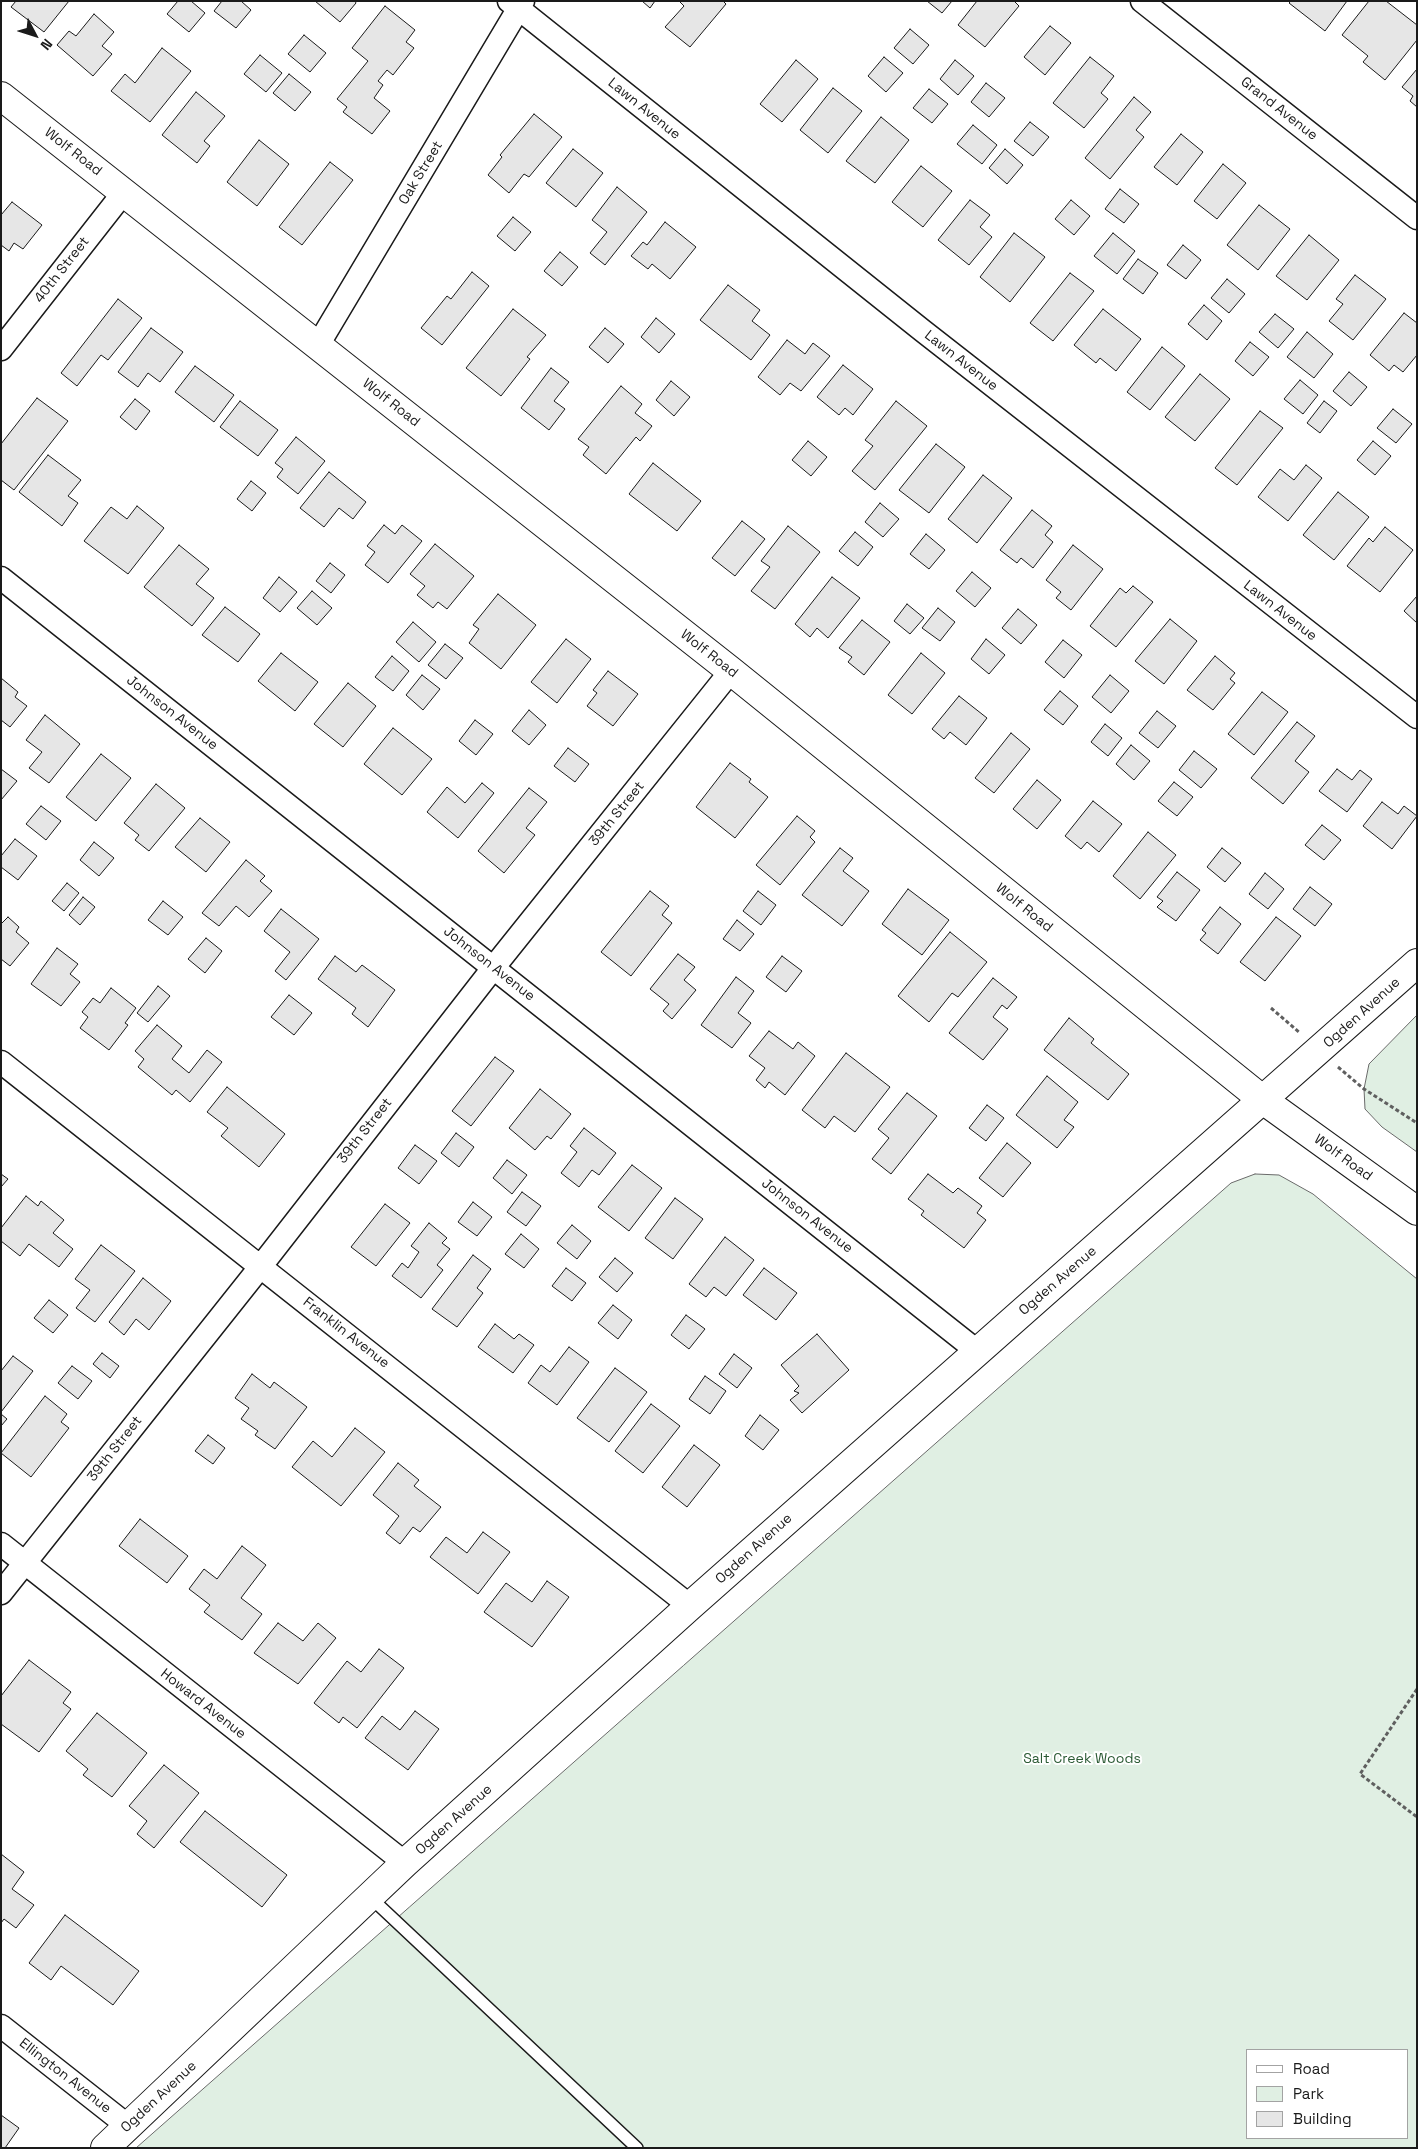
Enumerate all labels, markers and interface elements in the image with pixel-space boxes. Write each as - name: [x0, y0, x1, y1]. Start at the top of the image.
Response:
- north arrow: [10, 10, 60, 60]
- text: N: [37, 35, 56, 54]
- street label: Grand Avenue: [1237, 74, 1321, 144]
- street label: Lawn Avenue: [604, 75, 684, 143]
- street label: Wolf Road: [41, 124, 105, 180]
- street label: Oak Street: [395, 138, 447, 208]
- street label: 40th Street: [31, 234, 93, 306]
- street label: Lawn Avenue: [921, 327, 1001, 395]
- street label: Wolf Road: [359, 375, 423, 431]
- street label: Lawn Avenue: [1240, 577, 1320, 645]
- street label: Wolf Road: [677, 626, 741, 682]
- street label: Johnson Avenue: [123, 672, 221, 754]
- street label: 39th Street: [586, 778, 648, 850]
- street label: Wolf Road: [992, 880, 1056, 936]
- street label: Johnson Avenue: [440, 923, 538, 1005]
- street label: Ogden Avenue: [1320, 974, 1404, 1052]
- street label: 39th Street: [334, 1095, 396, 1167]
- street label: Wolf Road: [1310, 1131, 1376, 1185]
- street label: Johnson Avenue: [758, 1175, 856, 1257]
- street label: Ogden Avenue: [1016, 1243, 1100, 1319]
- street label: Franklin Avenue: [299, 1294, 393, 1372]
- street label: 39th Street: [84, 1413, 146, 1485]
- street label: Ogden Avenue: [712, 1510, 796, 1588]
- street label: Howard Avenue: [157, 1665, 249, 1743]
- park label: Salt Creek Woods: [1023, 1751, 1141, 1767]
- street label: Ogden Avenue: [412, 1781, 496, 1859]
- street label: Ellington Avenue: [16, 2035, 114, 2117]
- legend: [1246, 2049, 1408, 2139]
- street label: Ogden Avenue: [118, 2058, 200, 2136]
- text: Road: [1293, 2059, 1330, 2078]
- text: Park: [1293, 2084, 1324, 2103]
- text: Building: [1293, 2109, 1352, 2128]

